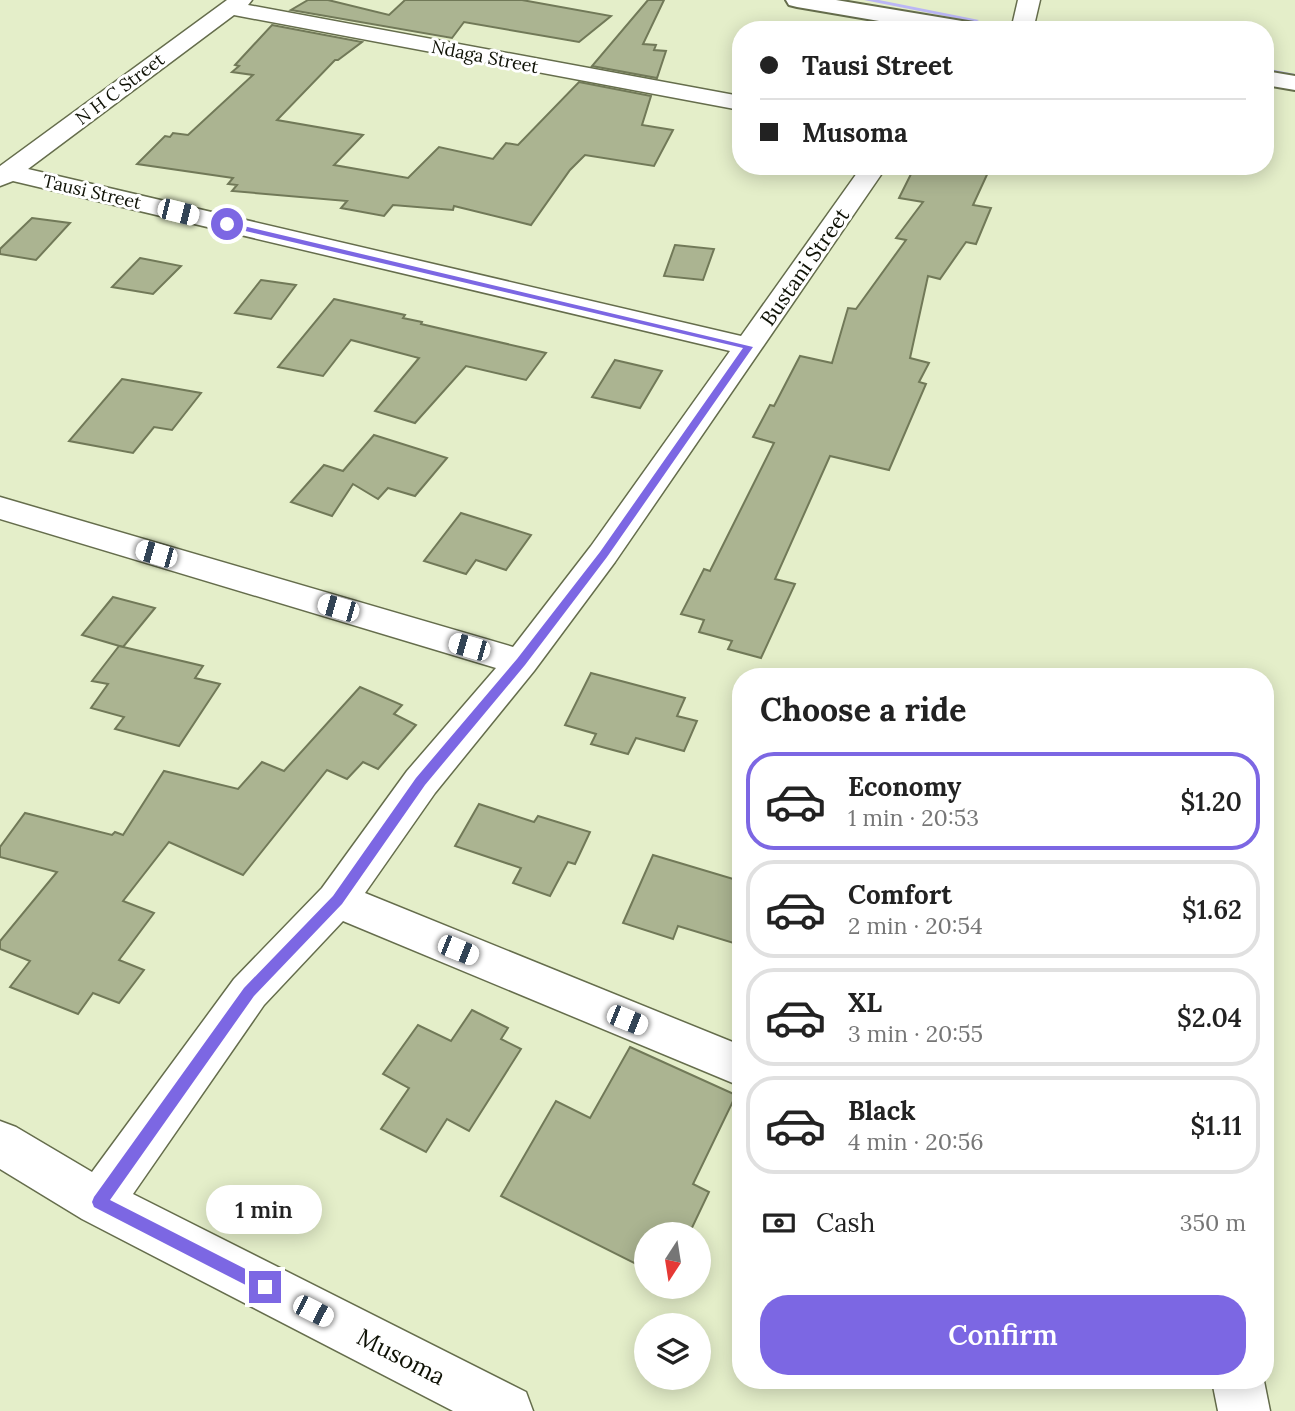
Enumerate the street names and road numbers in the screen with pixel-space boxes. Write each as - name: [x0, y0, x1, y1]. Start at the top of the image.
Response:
- street label: Ndaga Street: [430, 35, 541, 78]
- street label: N H C Street: [71, 48, 169, 130]
- street label: Tausi Street: [41, 169, 144, 214]
- street label: Bustani Street: [754, 202, 856, 331]
- street label: Musoma: [352, 1321, 451, 1392]

